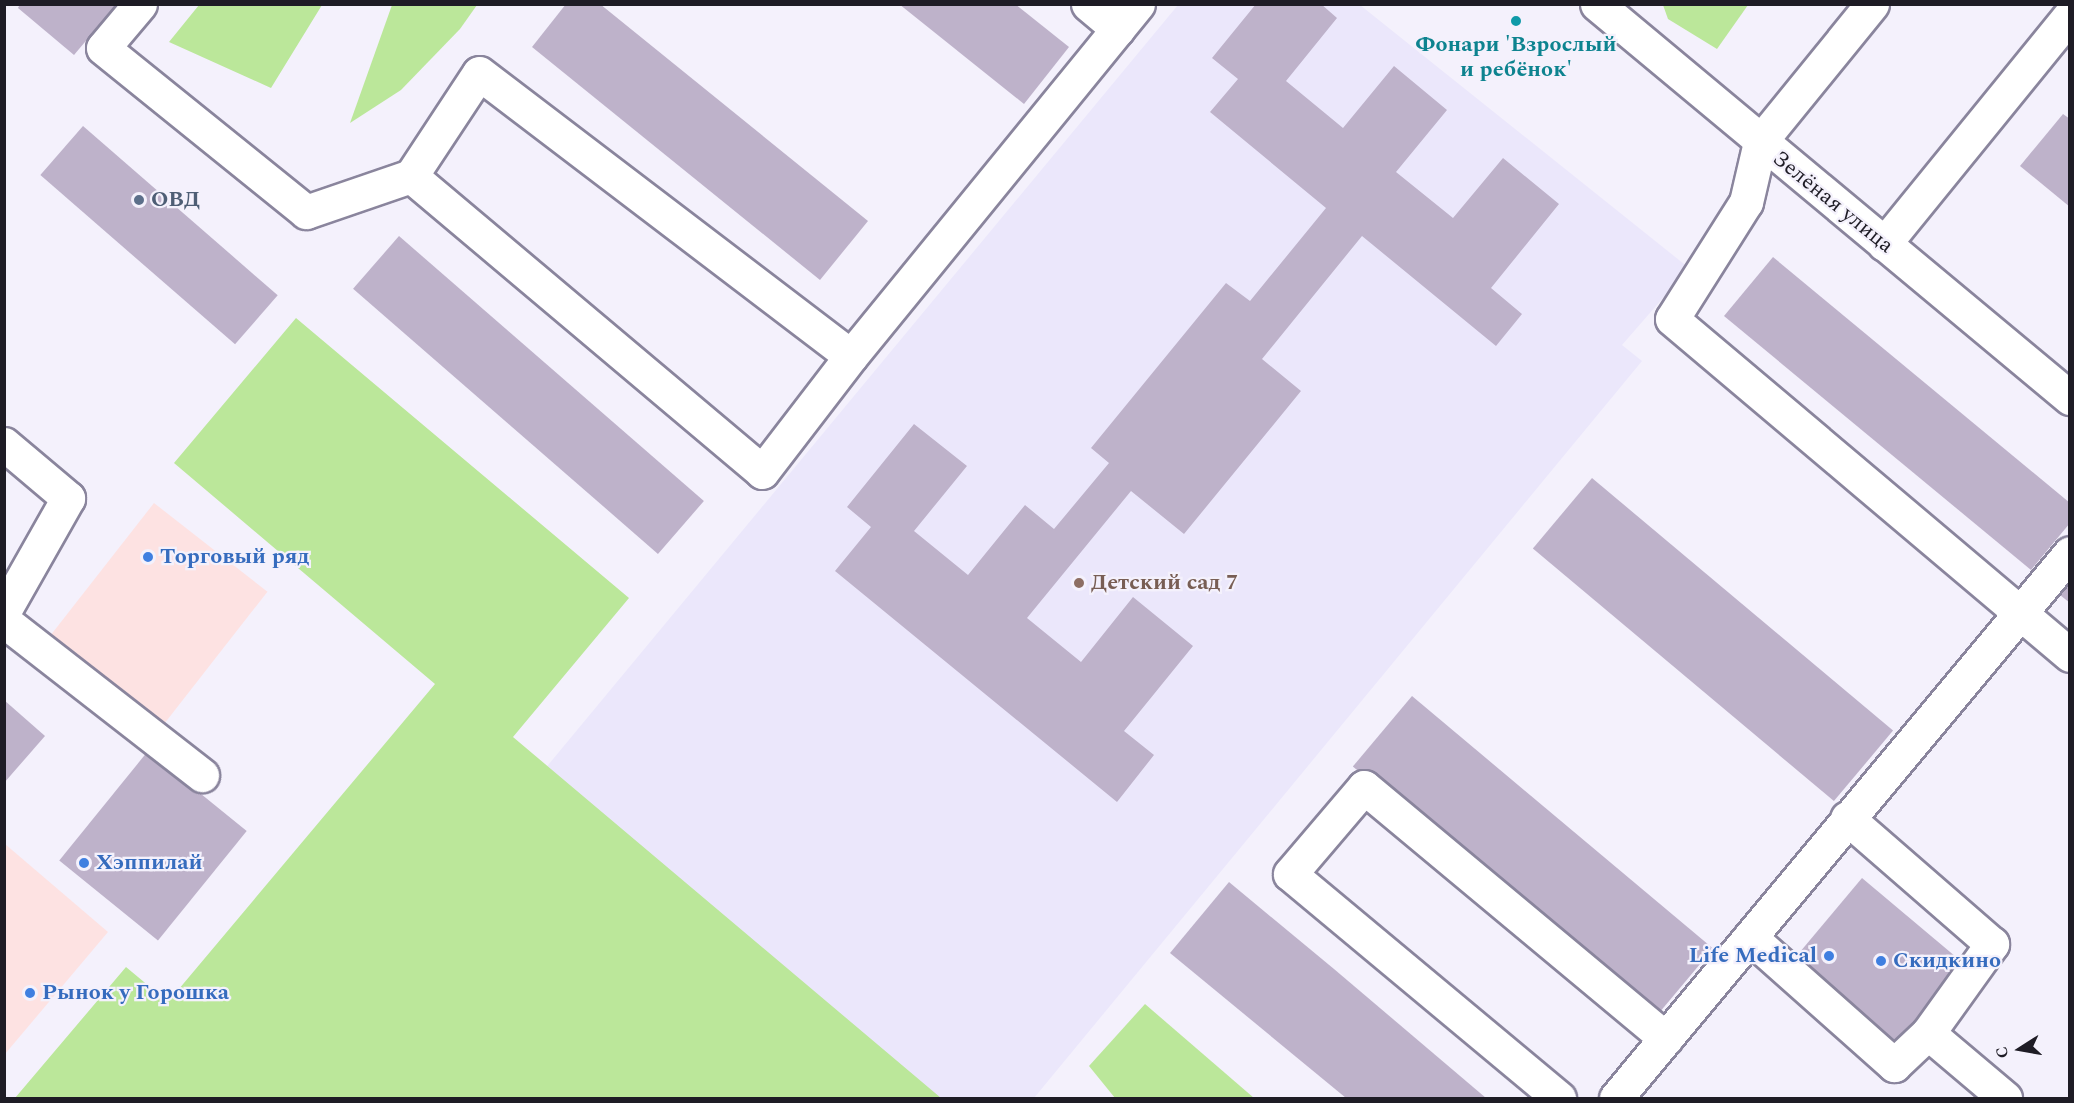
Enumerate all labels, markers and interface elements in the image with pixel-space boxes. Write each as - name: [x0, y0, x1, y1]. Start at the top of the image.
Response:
- marker: Фонари 'Взрослый и ребёнок': [1509, 14, 1523, 28]
- place label: Фонари 'Взрослый и ребёнок': [1415, 31, 1617, 82]
- street label: Зелёная улица: [1767, 145, 1899, 259]
- place label: ОВД: [151, 187, 200, 213]
- marker: ОВД: [132, 193, 146, 207]
- place label: Торговый ряд: [160, 544, 309, 570]
- marker: Торговый ряд: [141, 550, 155, 564]
- place label: Детский сад 7: [1091, 570, 1238, 596]
- marker: Детский сад 7: [1072, 576, 1086, 590]
- place label: Хэппилай: [96, 850, 203, 876]
- marker: Хэппилай: [77, 856, 91, 870]
- place label: Life Medical: [1689, 943, 1817, 969]
- place label: Скидкино: [1893, 948, 2001, 974]
- marker: Life Medical: [1822, 949, 1836, 963]
- marker: Скидкино: [1874, 954, 1888, 968]
- place label: Рынок у Горошка: [42, 980, 229, 1006]
- marker: Рынок у Горошка: [23, 986, 37, 1000]
- north arrow: [1990, 1019, 2050, 1079]
- text: С: [1989, 1045, 2015, 1060]

